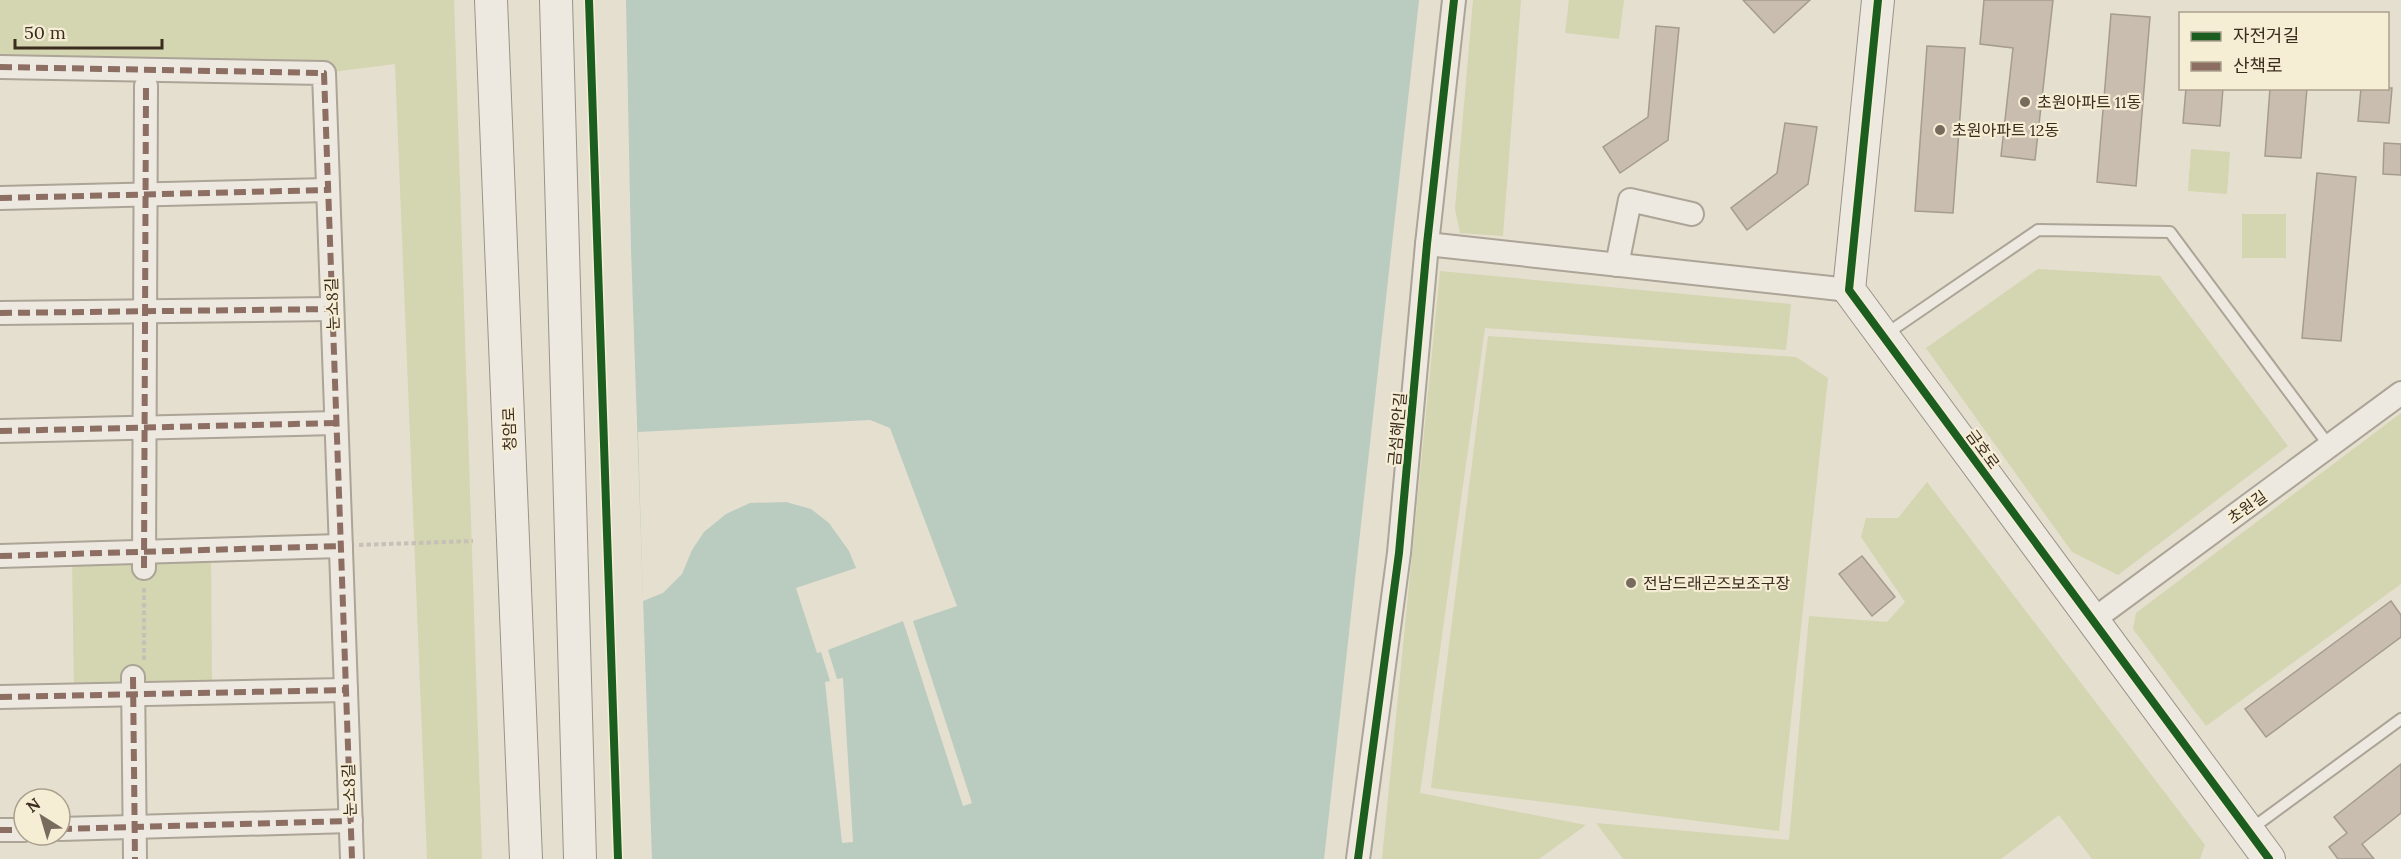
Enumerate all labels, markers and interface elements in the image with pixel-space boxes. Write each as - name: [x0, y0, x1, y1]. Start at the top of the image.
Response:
- scale bar: [15, 12, 162, 50]
- legend: [2179, 12, 2389, 90]
- text: 50 m: [24, 21, 66, 44]
- text: 자전거길: [2233, 24, 2299, 47]
- text: 산책로: [2233, 54, 2283, 77]
- place label: 초원아파트 11동: [2037, 92, 2141, 112]
- marker: 초원아파트 11동: [2018, 95, 2032, 109]
- place label: 초원아파트 12동: [1952, 120, 2059, 140]
- marker: 초원아파트 12동: [1933, 123, 1947, 137]
- street label: 눈소8길: [321, 277, 343, 331]
- street label: 금섬해안길: [1384, 391, 1410, 467]
- street label: 청암로: [498, 406, 520, 451]
- street label: 금호로: [1962, 425, 2004, 473]
- street label: 초원길: [2223, 486, 2271, 528]
- place label: 전남드래곤즈보조구장: [1643, 573, 1790, 593]
- marker: 전남드래곤즈보조구장: [1624, 576, 1638, 590]
- street label: 눈소8길: [338, 763, 360, 817]
- north arrow: [12, 787, 72, 847]
- text: N: [22, 793, 44, 817]

